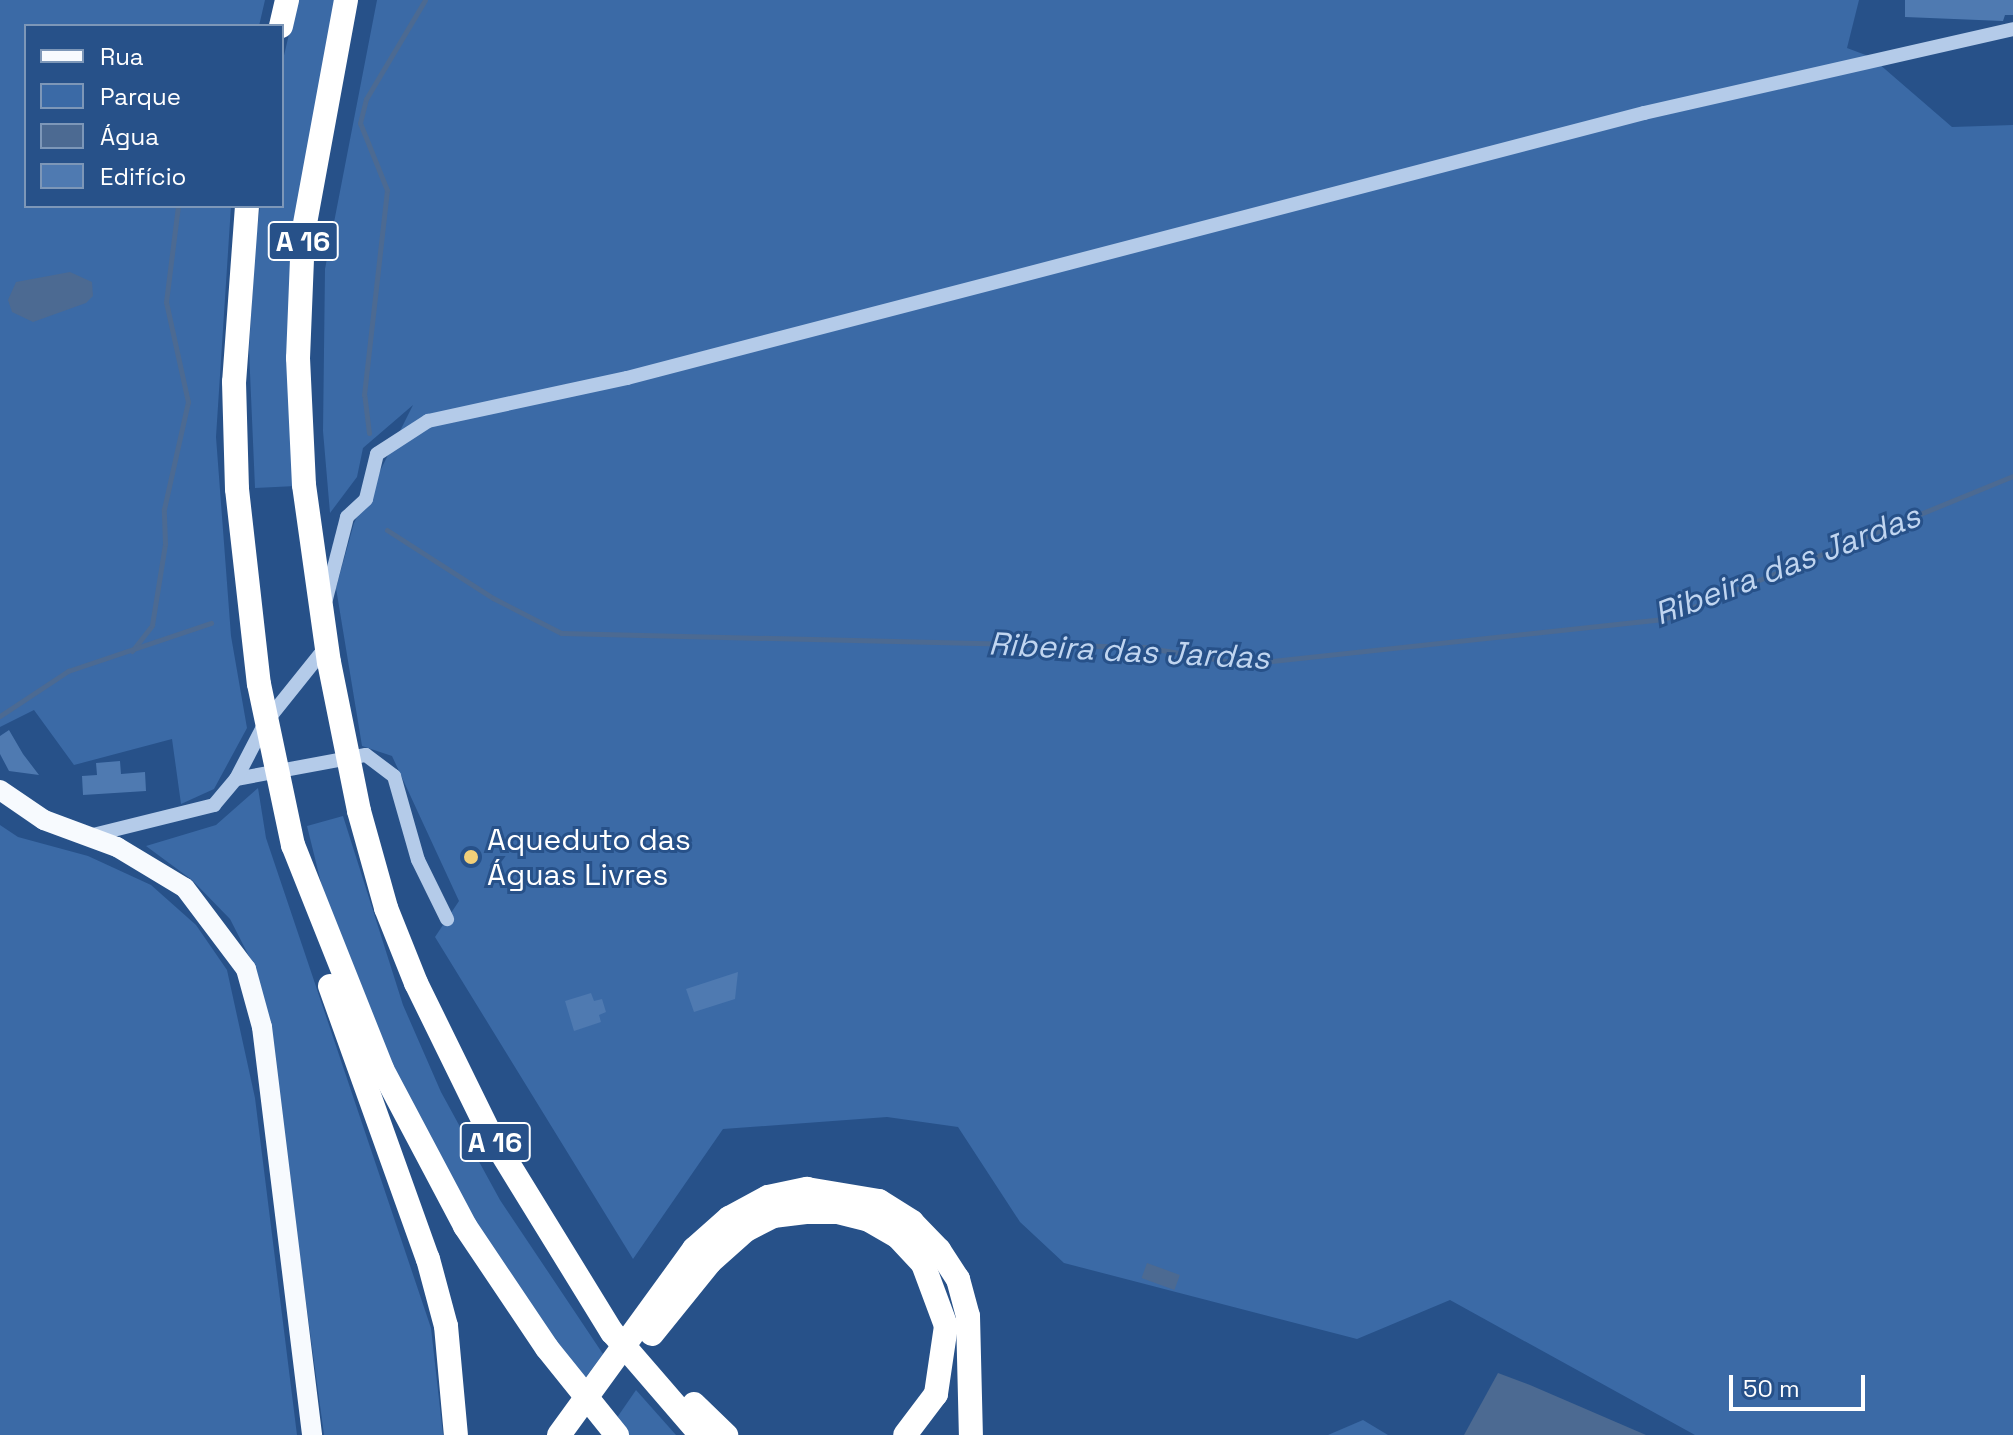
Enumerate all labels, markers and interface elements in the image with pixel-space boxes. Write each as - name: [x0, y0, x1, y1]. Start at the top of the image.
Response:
- legend: [24, 24, 284, 208]
- text: Rua: [100, 41, 144, 72]
- text: Parque: [100, 81, 181, 112]
- text: Água: [100, 121, 159, 152]
- text: Edifício: [100, 161, 186, 192]
- road number: A 16: [267, 217, 339, 265]
- water label: Ribeira das Jardas: [1649, 497, 1925, 633]
- water label: Ribeira das Jardas: [988, 624, 1270, 678]
- place label: Aqueduto das Águas Livres: [487, 822, 691, 892]
- marker: Aqueduto das Águas Livres: [462, 848, 480, 866]
- road number: A 16: [459, 1118, 531, 1166]
- scale bar: [1733, 1359, 1869, 1409]
- text: 50 m: [1743, 1373, 1800, 1404]

